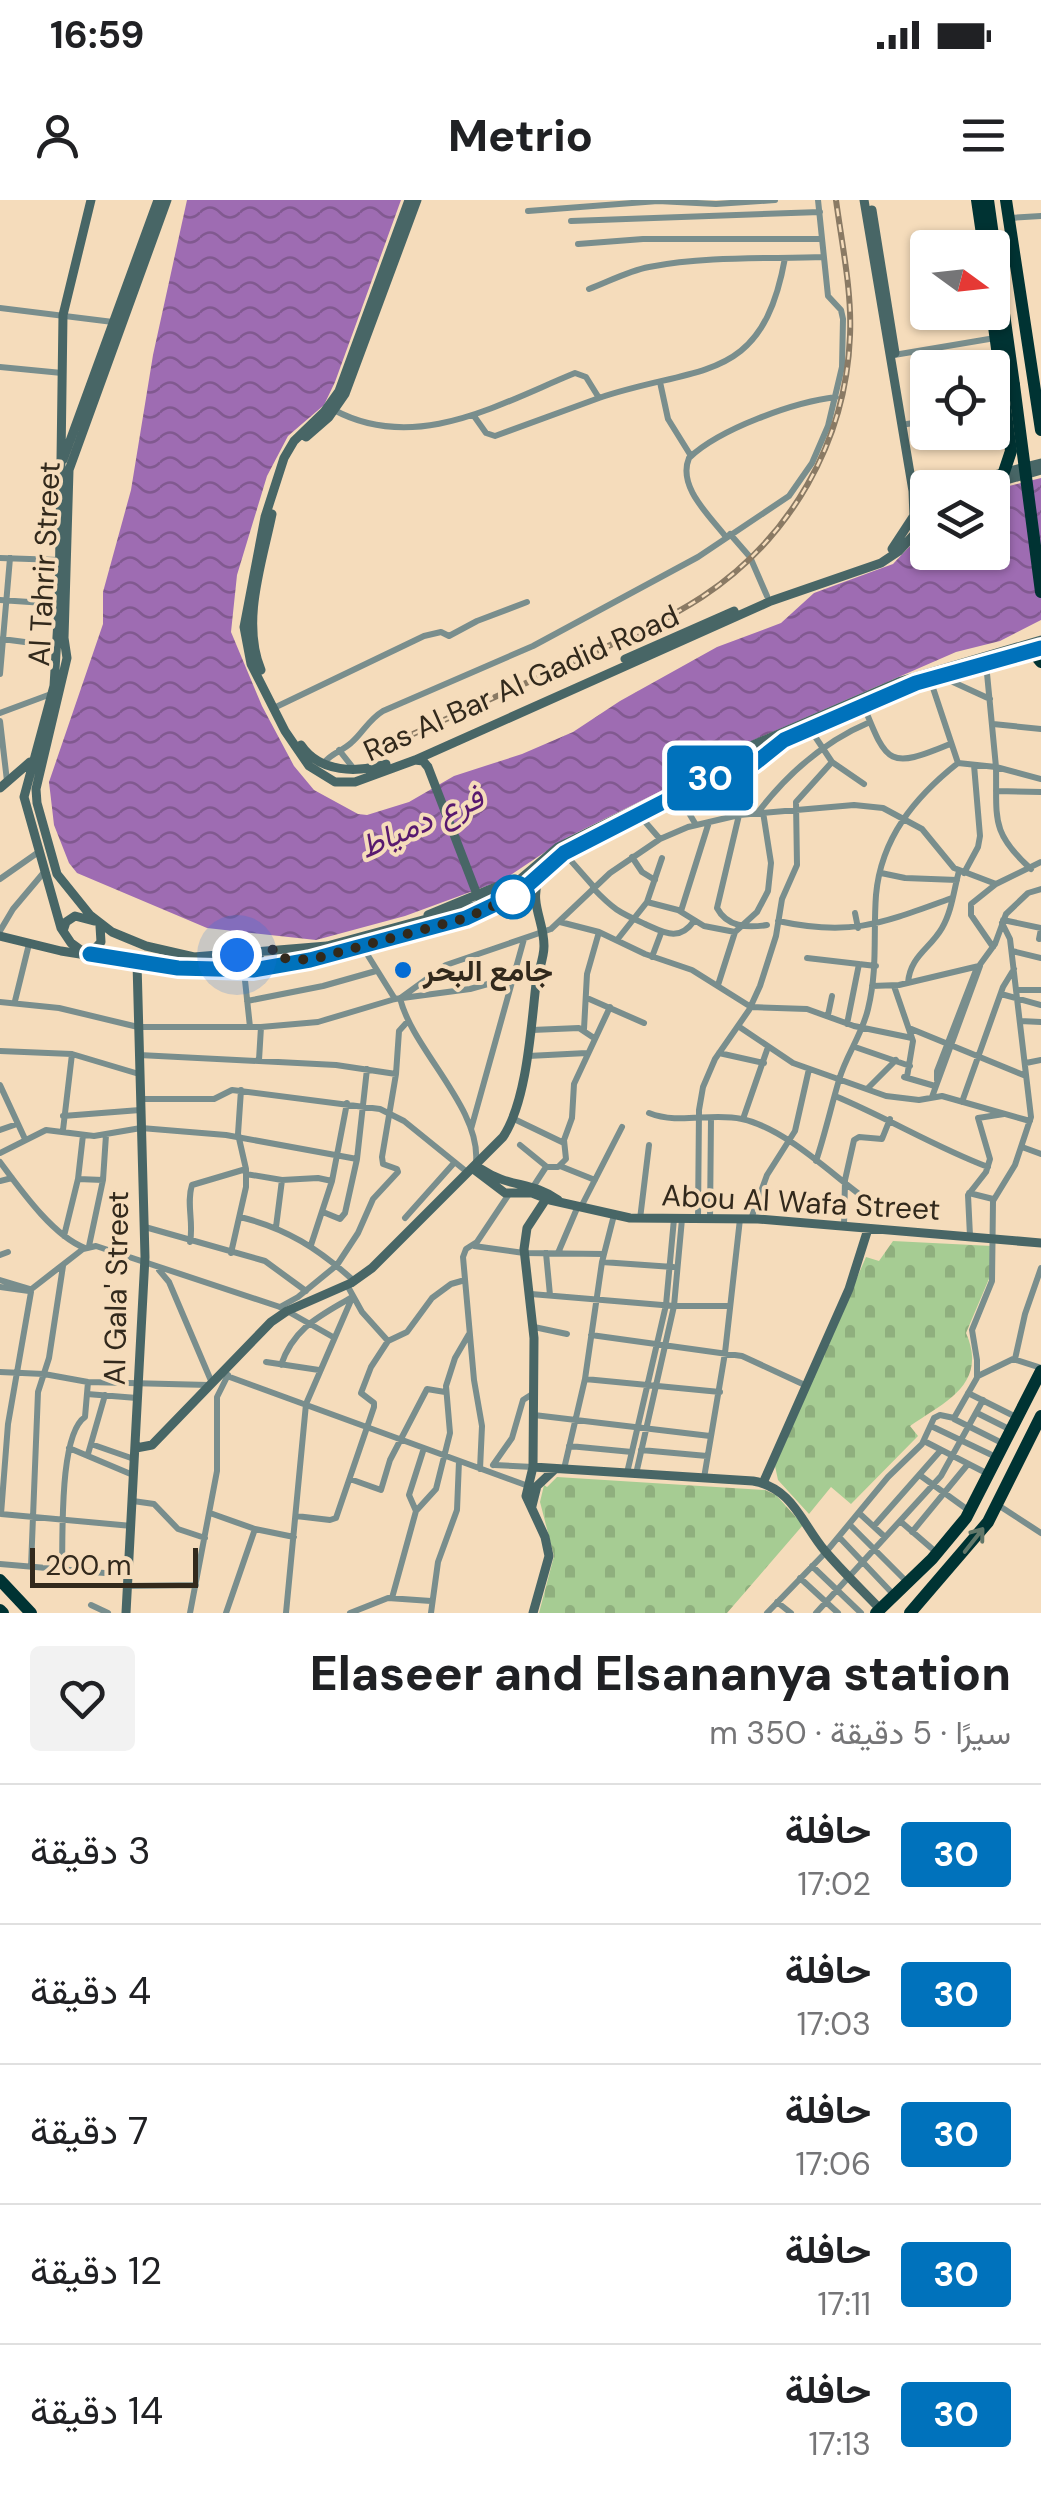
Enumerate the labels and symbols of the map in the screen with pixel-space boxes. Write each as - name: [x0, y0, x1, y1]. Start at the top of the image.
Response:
- north arrow: [910, 230, 1010, 330]
- street label: Al Tahrir Street: [19, 461, 69, 667]
- street label: Ras Al Bar Al Gadid Road: [357, 596, 685, 770]
- line badge: 30: [665, 746, 755, 810]
- water label: فرع دمياط: [352, 775, 491, 869]
- unlabelled marker: [492, 876, 534, 918]
- your location: [212, 930, 262, 980]
- place label: جامع البحر: [422, 951, 553, 991]
- marker: جامع البحر: [392, 959, 414, 981]
- street label: Abou Al Wafa Street: [661, 1175, 941, 1229]
- street label: Al Gala' Street: [95, 1190, 137, 1386]
- one-way arrow: [964, 1527, 985, 1554]
- scale bar: [30, 1543, 198, 1588]

